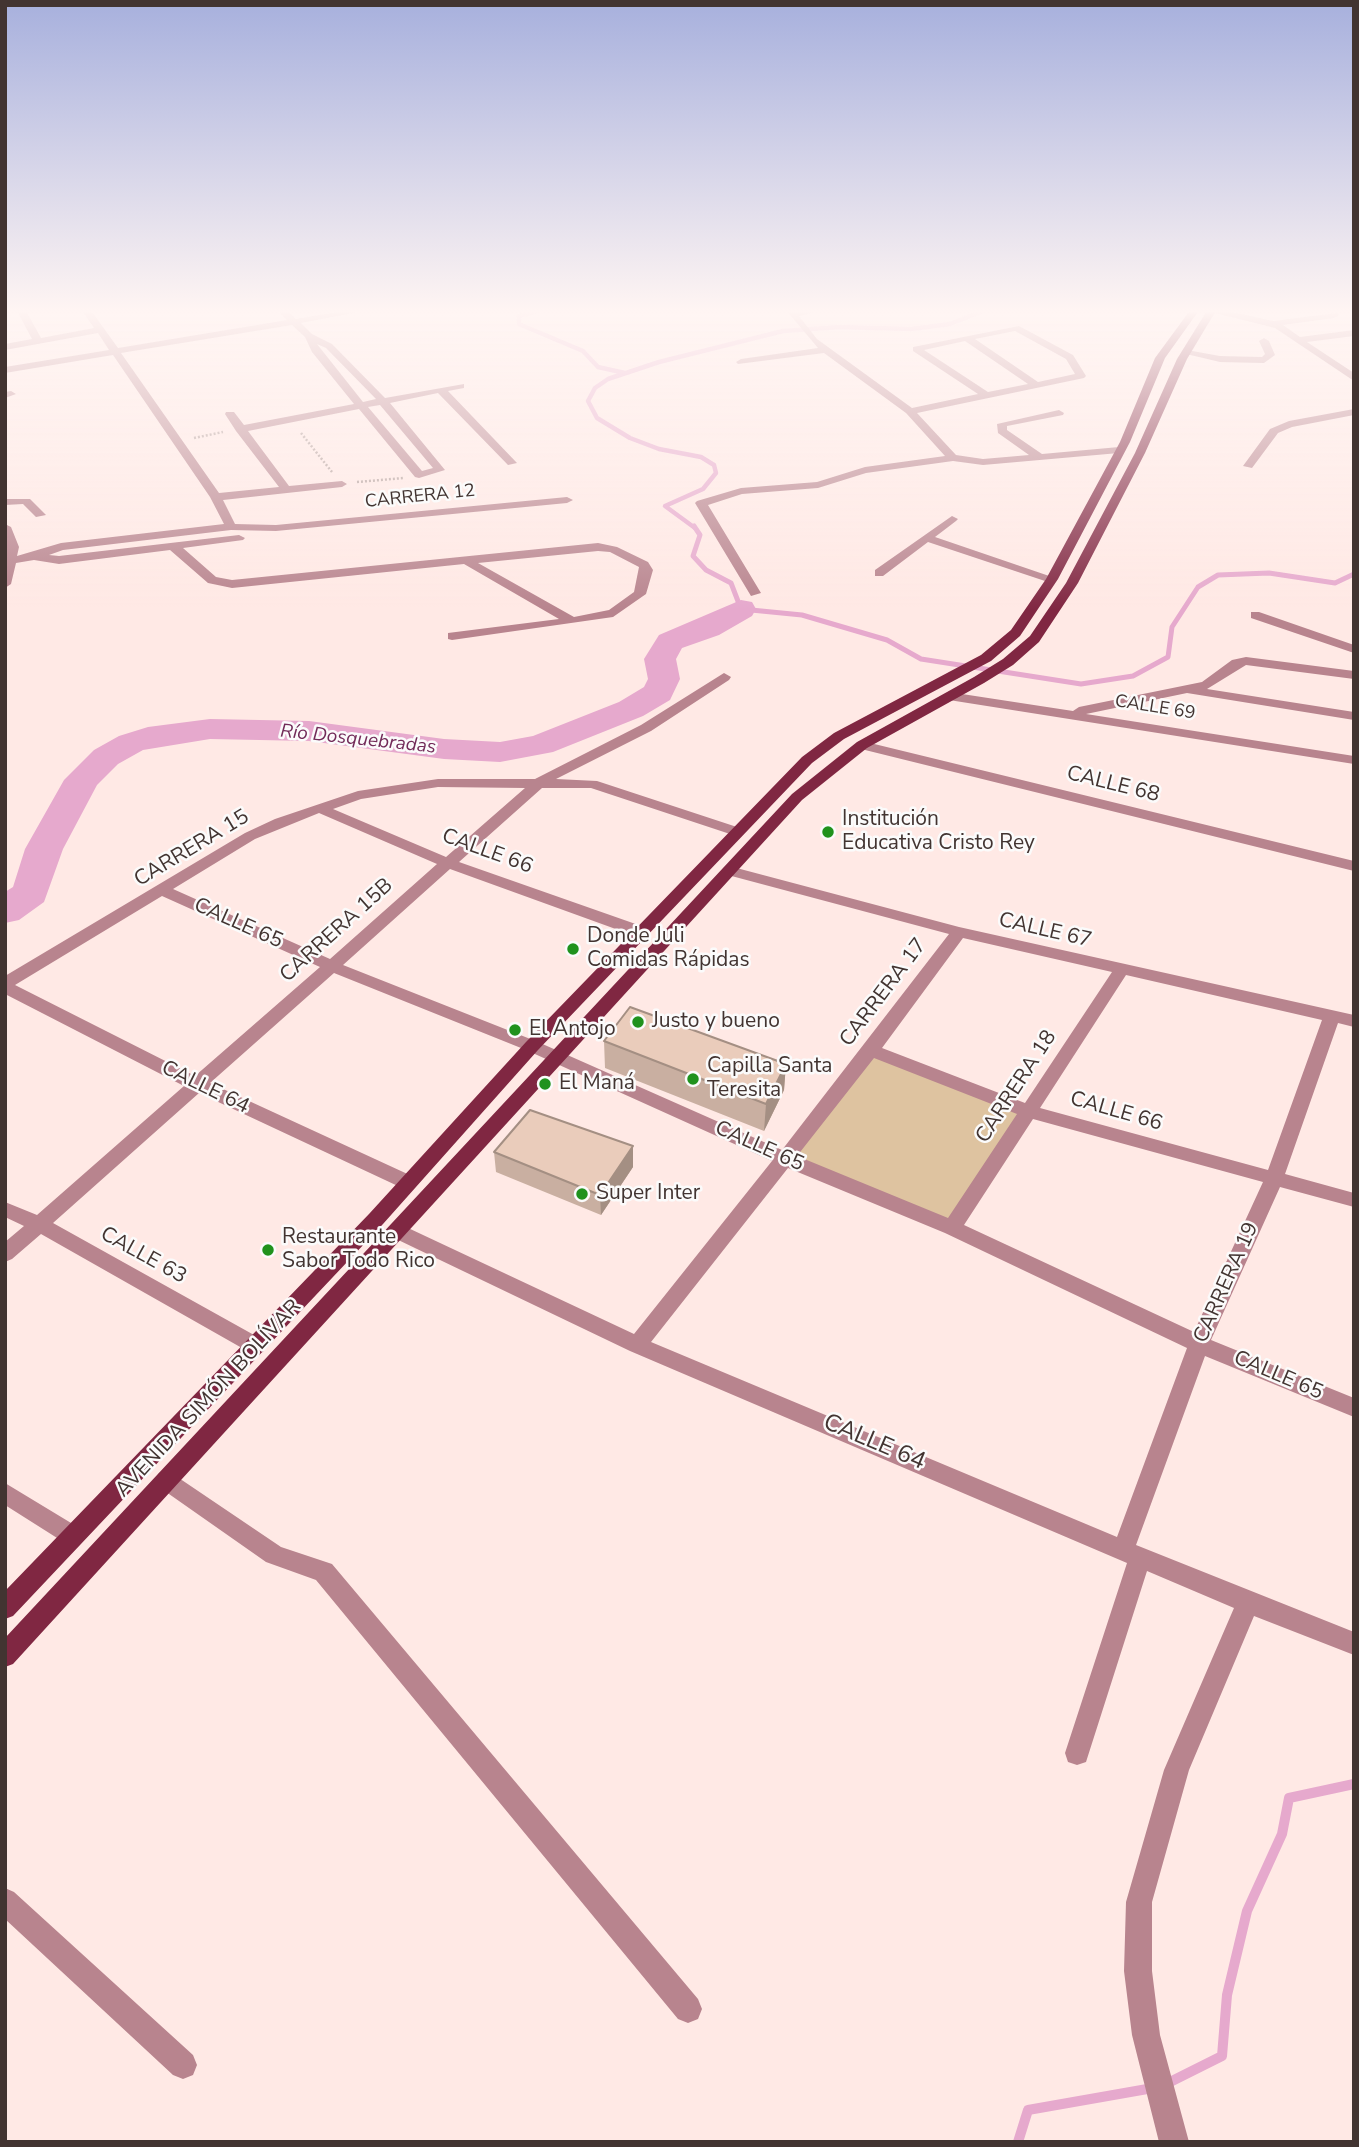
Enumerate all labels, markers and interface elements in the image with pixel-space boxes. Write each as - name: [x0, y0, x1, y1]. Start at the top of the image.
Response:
- street label: CARRERA 12: [364, 480, 476, 514]
- street label: CALLE 69: [1113, 691, 1197, 725]
- water label: Río Dosquebradas: [279, 720, 437, 760]
- street label: CALLE 68: [1064, 761, 1162, 809]
- street label: CARRERA 15: [130, 805, 254, 893]
- place label: Institución Educativa Cristo Rey: [842, 807, 1035, 857]
- street label: CALLE 66: [438, 824, 536, 880]
- marker: Institución Educativa Cristo Rey: [820, 824, 836, 840]
- street label: CARRERA 15B: [275, 874, 399, 988]
- street label: CALLE 65: [190, 893, 286, 955]
- street label: CALLE 67: [996, 908, 1094, 954]
- place label: Donde Juli Comidas Rápidas: [587, 924, 750, 974]
- street label: CARRERA 17: [835, 934, 933, 1052]
- marker: Donde Juli Comidas Rápidas: [565, 941, 581, 957]
- place label: Justo y bueno: [652, 1009, 780, 1035]
- marker: Justo y bueno: [630, 1014, 646, 1030]
- place label: El Antojo: [529, 1017, 616, 1043]
- marker: El Antojo: [507, 1022, 523, 1038]
- street label: CARRERA 18: [971, 1026, 1063, 1148]
- place label: Capilla Santa Teresita: [707, 1054, 832, 1104]
- street label: CALLE 64: [157, 1056, 253, 1120]
- place label: El Maná: [559, 1071, 635, 1097]
- marker: Capilla Santa Teresita: [685, 1071, 701, 1087]
- marker: El Maná: [537, 1076, 553, 1092]
- street label: CALLE 66: [1067, 1087, 1165, 1137]
- street label: CALLE 65: [711, 1116, 807, 1178]
- place label: Super Inter: [596, 1181, 700, 1207]
- marker: Super Inter: [574, 1186, 590, 1202]
- street label: CARRERA 19: [1189, 1219, 1265, 1347]
- street label: CALLE 63: [95, 1222, 191, 1290]
- place label: Restaurante Sabor Todo Rico: [282, 1225, 435, 1275]
- marker: Restaurante Sabor Todo Rico: [260, 1242, 276, 1258]
- street label: AVENIDA SIMÓN BOLÍVAR: [111, 1295, 307, 1503]
- street label: CALLE 65: [1229, 1346, 1327, 1406]
- street label: CALLE 64: [819, 1409, 929, 1477]

